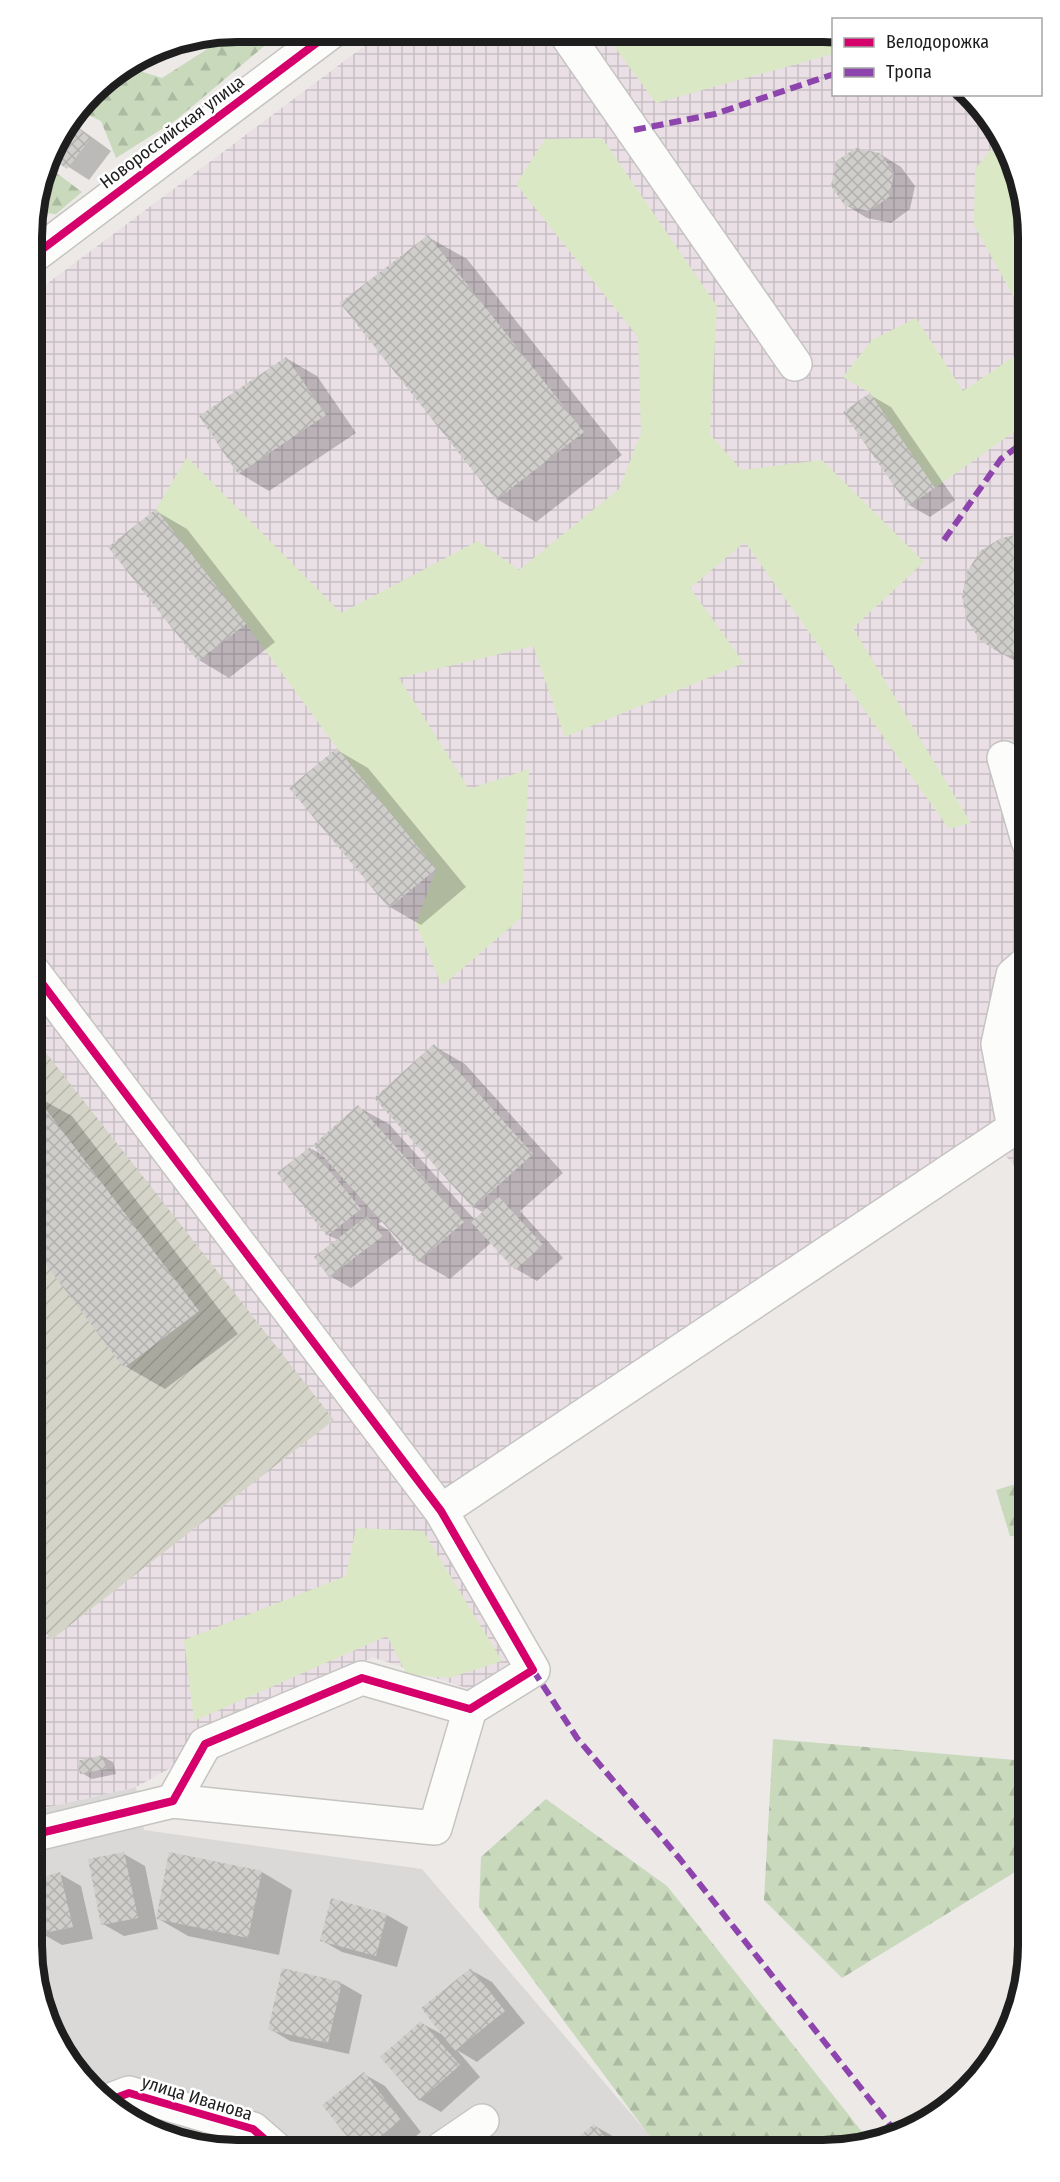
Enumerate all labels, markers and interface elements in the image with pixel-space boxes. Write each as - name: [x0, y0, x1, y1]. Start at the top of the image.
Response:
- legend: [832, 18, 1042, 96]
- text: Велодорожка: [886, 31, 989, 53]
- text: Тропа: [886, 61, 932, 83]
- street label: Новороссийская улица: [95, 70, 249, 194]
- street label: улица Иванова: [139, 2071, 255, 2125]

